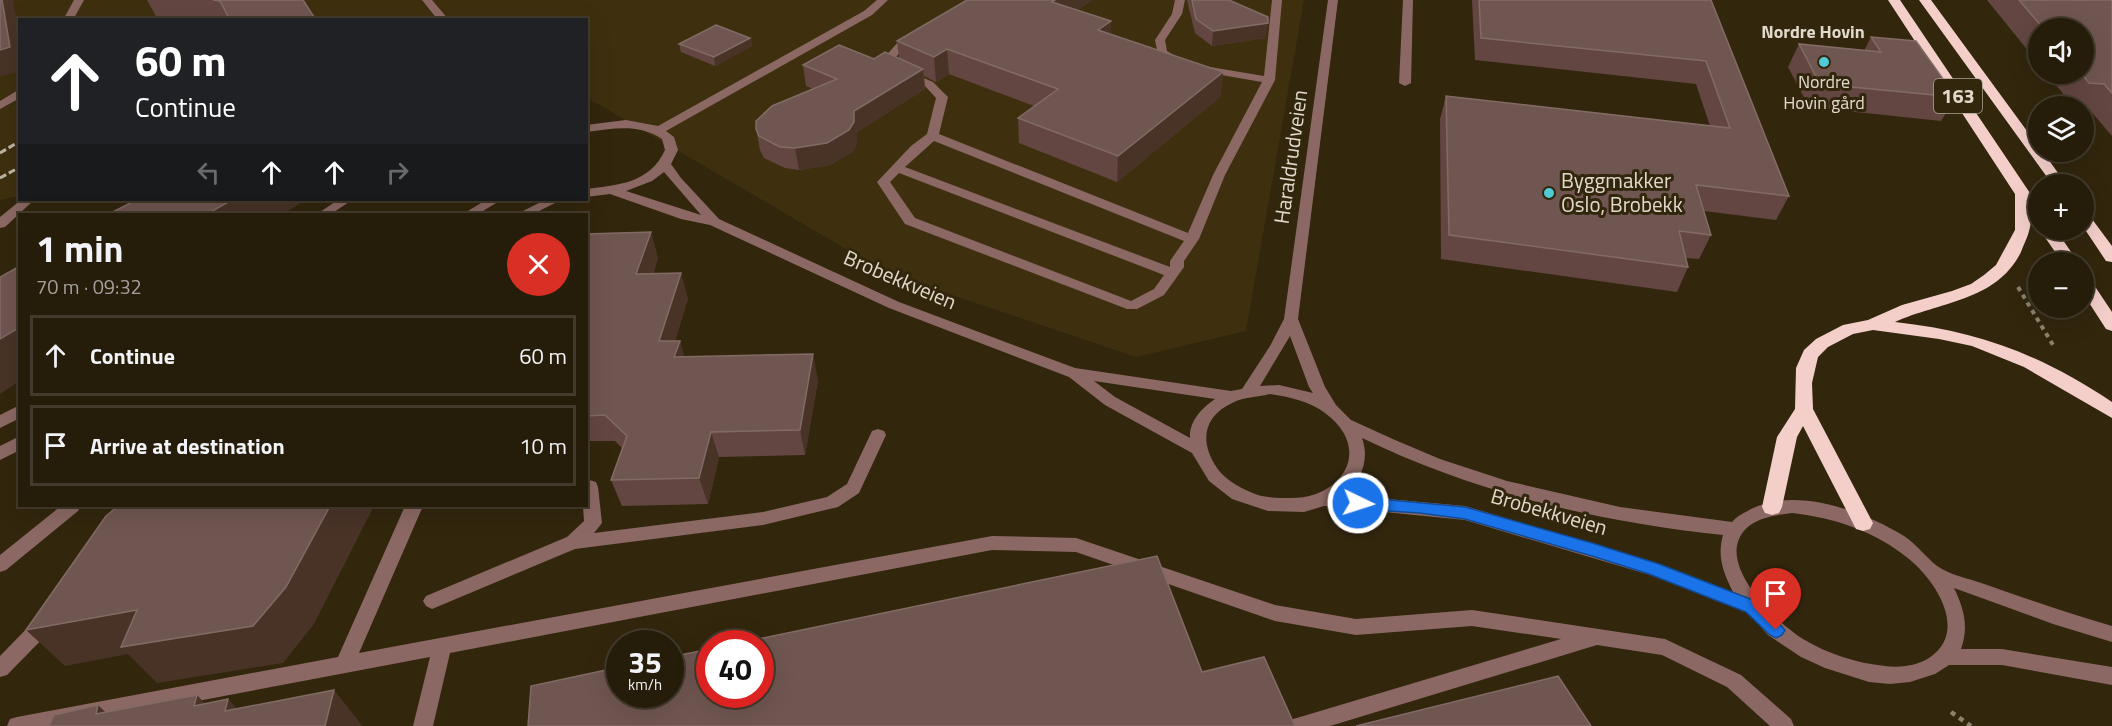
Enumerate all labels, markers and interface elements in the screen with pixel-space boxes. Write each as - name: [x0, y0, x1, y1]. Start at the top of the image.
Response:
- district label: Nordre Hovin: [1761, 18, 1865, 45]
- map controls: [2028, 18, 2094, 318]
- button: sound: [2028, 18, 2094, 84]
- text: 60 m: [135, 28, 227, 92]
- icon: ahead: [36, 42, 114, 120]
- marker: Nordre Hovin gård: [1817, 55, 1831, 69]
- place label: Nordre Hovin gård: [1783, 68, 1865, 116]
- road number: 163: [1934, 79, 1982, 113]
- text: Continue: [135, 86, 236, 127]
- street label: Haraldrudveien: [1265, 88, 1315, 226]
- button: layers: [2028, 96, 2094, 162]
- icon: left: [192, 156, 225, 189]
- icon: ahead: [255, 156, 288, 189]
- icon: ahead: [318, 156, 351, 189]
- icon: right: [381, 156, 414, 189]
- place label: Byggmakker Oslo, Brobekk: [1561, 164, 1683, 220]
- button: +: [2028, 174, 2094, 240]
- marker: Byggmakker Oslo, Brobekk: [1542, 186, 1556, 200]
- text: 1 min: [36, 221, 123, 276]
- button: close: [507, 233, 570, 296]
- street label: Brobekkveien: [839, 241, 962, 317]
- button: −: [2028, 252, 2094, 318]
- text: 70 m · 09:32: [36, 271, 142, 302]
- icon: ahead: [39, 339, 72, 372]
- text: Continue: [90, 339, 175, 373]
- text: 60 m: [519, 339, 567, 373]
- icon: arrive: [39, 429, 72, 462]
- text: Arrive at destination: [90, 429, 285, 463]
- text: 10 m: [519, 429, 567, 463]
- position arrow: [1326, 471, 1390, 535]
- street label: Brobekkveien: [1487, 479, 1611, 543]
- pin: [1750, 568, 1801, 630]
- icon: arrive: [1759, 577, 1792, 610]
- speed limit sign: 40: [696, 630, 774, 708]
- text: 35: [628, 639, 662, 685]
- text: km/h: [628, 673, 662, 696]

